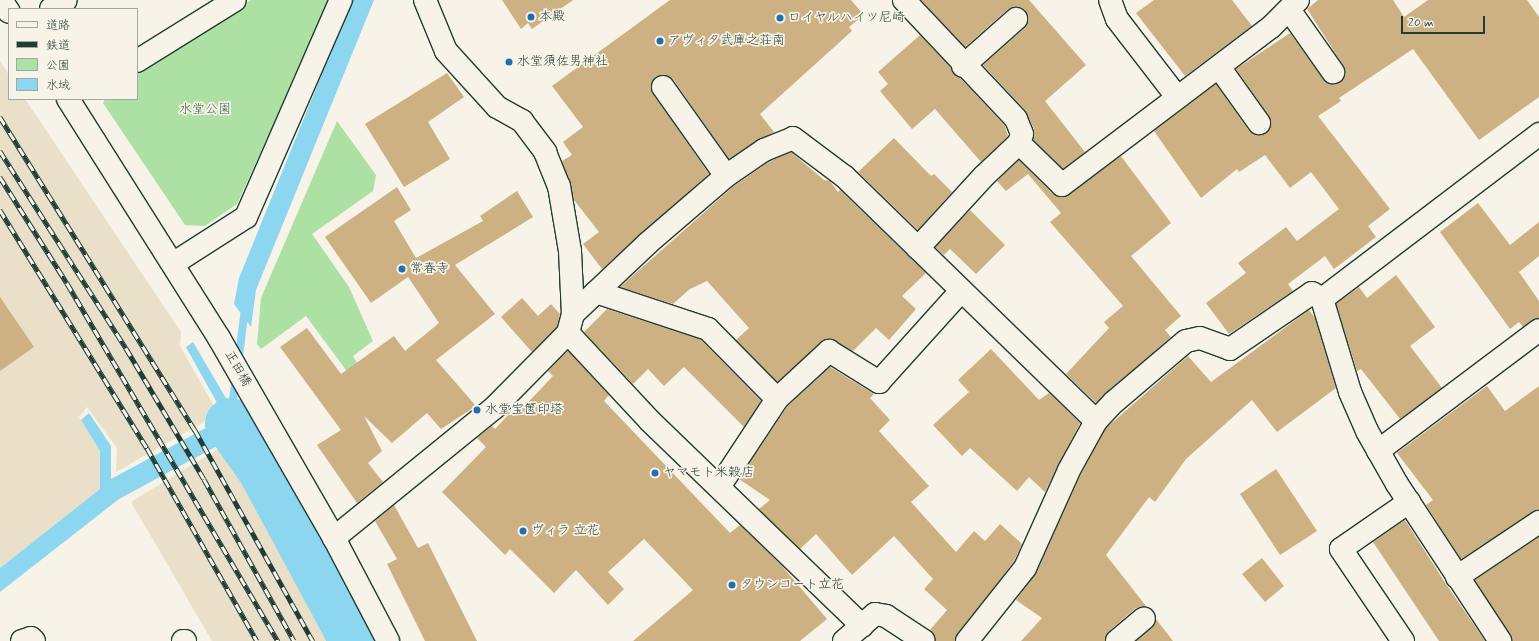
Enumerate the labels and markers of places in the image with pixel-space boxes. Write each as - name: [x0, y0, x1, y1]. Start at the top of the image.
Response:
- place label: 本殿: [539, 9, 565, 25]
- place label: ロイヤルハイツ尼崎: [788, 10, 905, 26]
- marker: 本殿: [526, 12, 536, 22]
- marker: ロイヤルハイツ尼崎: [775, 13, 785, 23]
- place label: アヴィタ武庫之荘南: [668, 33, 785, 49]
- marker: アヴィタ武庫之荘南: [655, 36, 665, 46]
- place label: 水堂須佐男神社: [517, 54, 608, 70]
- marker: 水堂須佐男神社: [504, 57, 514, 67]
- place label: 常春寺: [410, 261, 449, 277]
- marker: 常春寺: [397, 264, 407, 274]
- place label: 水堂宝篋印塔: [485, 402, 563, 418]
- marker: 水堂宝篋印塔: [472, 405, 482, 415]
- place label: ヤマモト米穀店: [663, 465, 754, 481]
- marker: ヤマモト米穀店: [650, 468, 660, 478]
- place label: ヴィラ 立花: [531, 523, 600, 539]
- marker: ヴィラ 立花: [518, 526, 528, 536]
- place label: タウンコート立花: [740, 577, 844, 593]
- marker: タウンコート立花: [727, 580, 737, 590]

